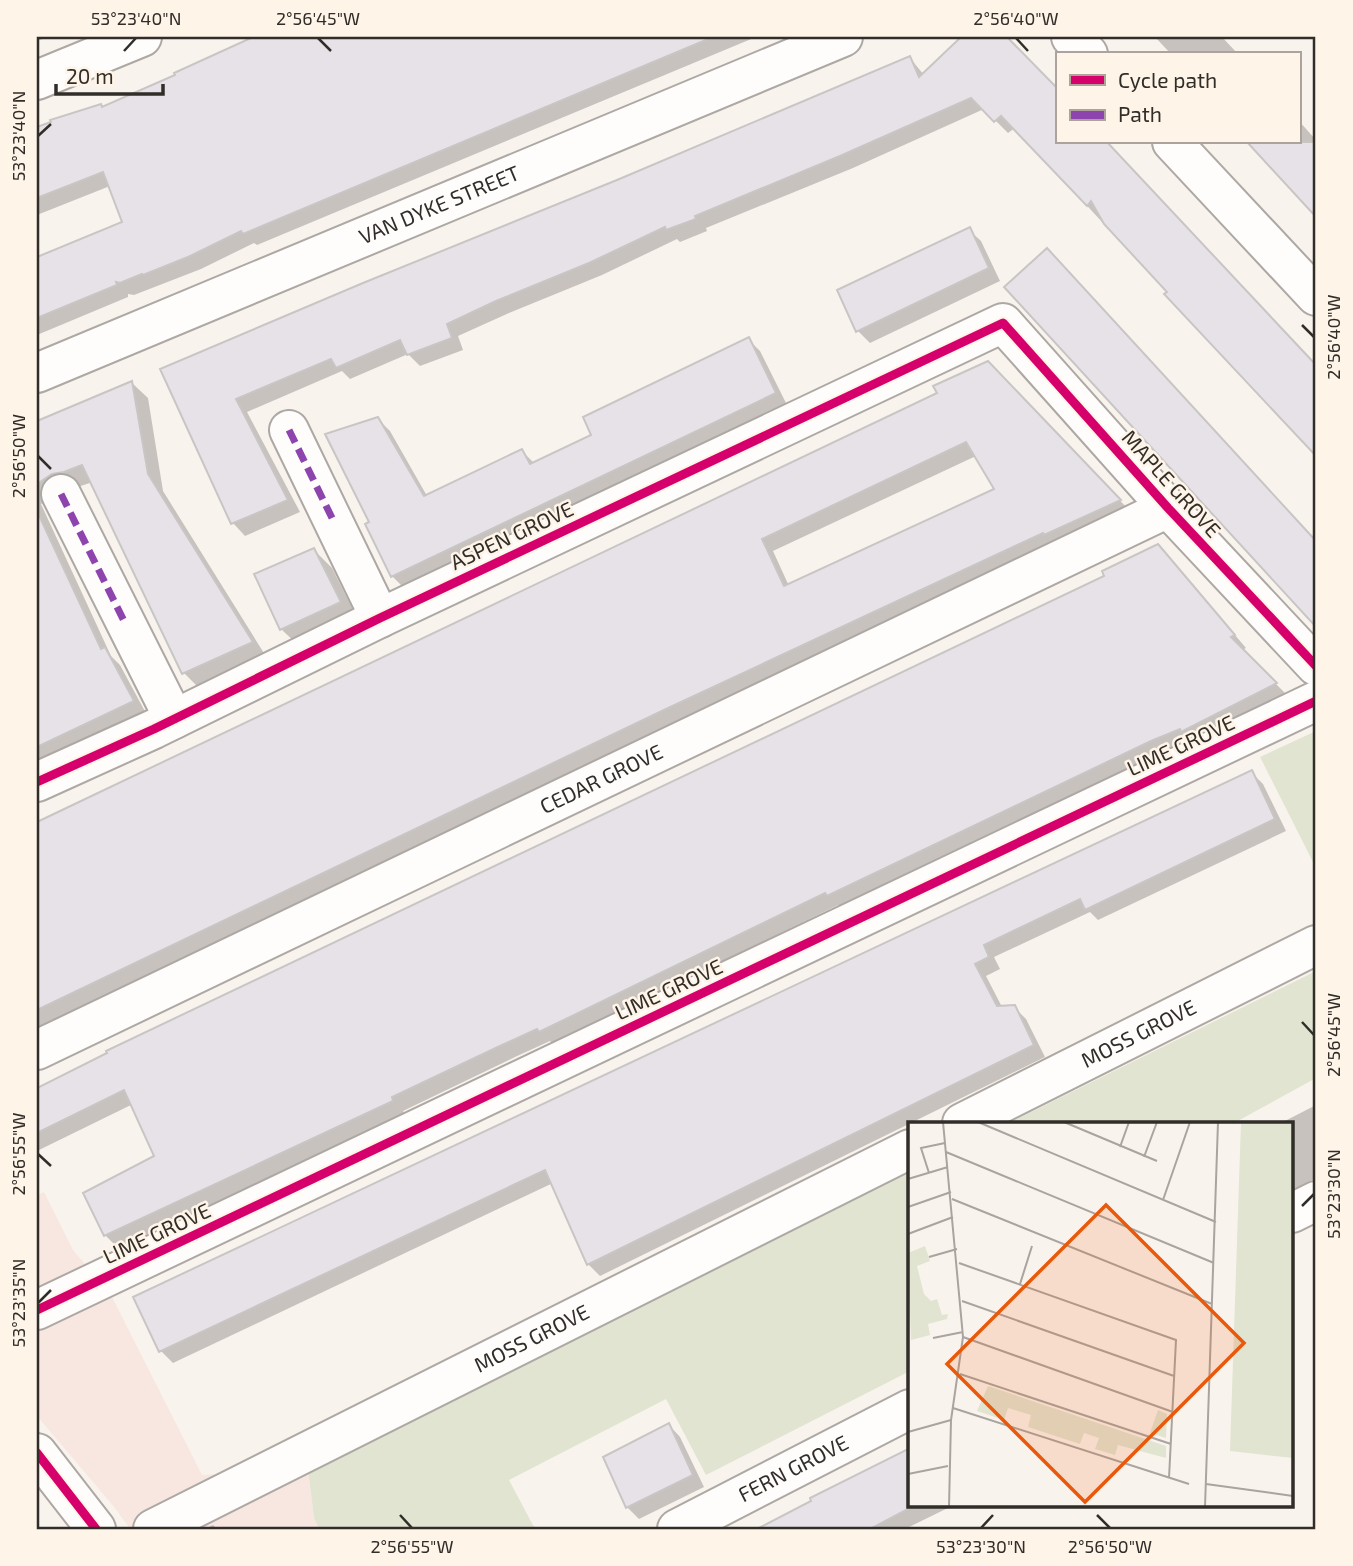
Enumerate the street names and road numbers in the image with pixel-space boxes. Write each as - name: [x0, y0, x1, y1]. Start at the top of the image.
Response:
- street label: VAN DYKE STREET: [355, 159, 523, 248]
- street label: MAPLE GROVE: [1117, 424, 1227, 542]
- street label: ASPEN GROVE: [446, 495, 577, 574]
- street label: LIME GROVE: [1123, 709, 1238, 780]
- street label: CEDAR GROVE: [535, 738, 666, 818]
- street label: LIME GROVE: [611, 953, 726, 1024]
- street label: MOSS GROVE: [1077, 993, 1200, 1072]
- street label: LIME GROVE: [99, 1197, 214, 1268]
- street label: MOSS GROVE: [470, 1298, 593, 1377]
- street label: FERN GROVE: [734, 1429, 852, 1506]

